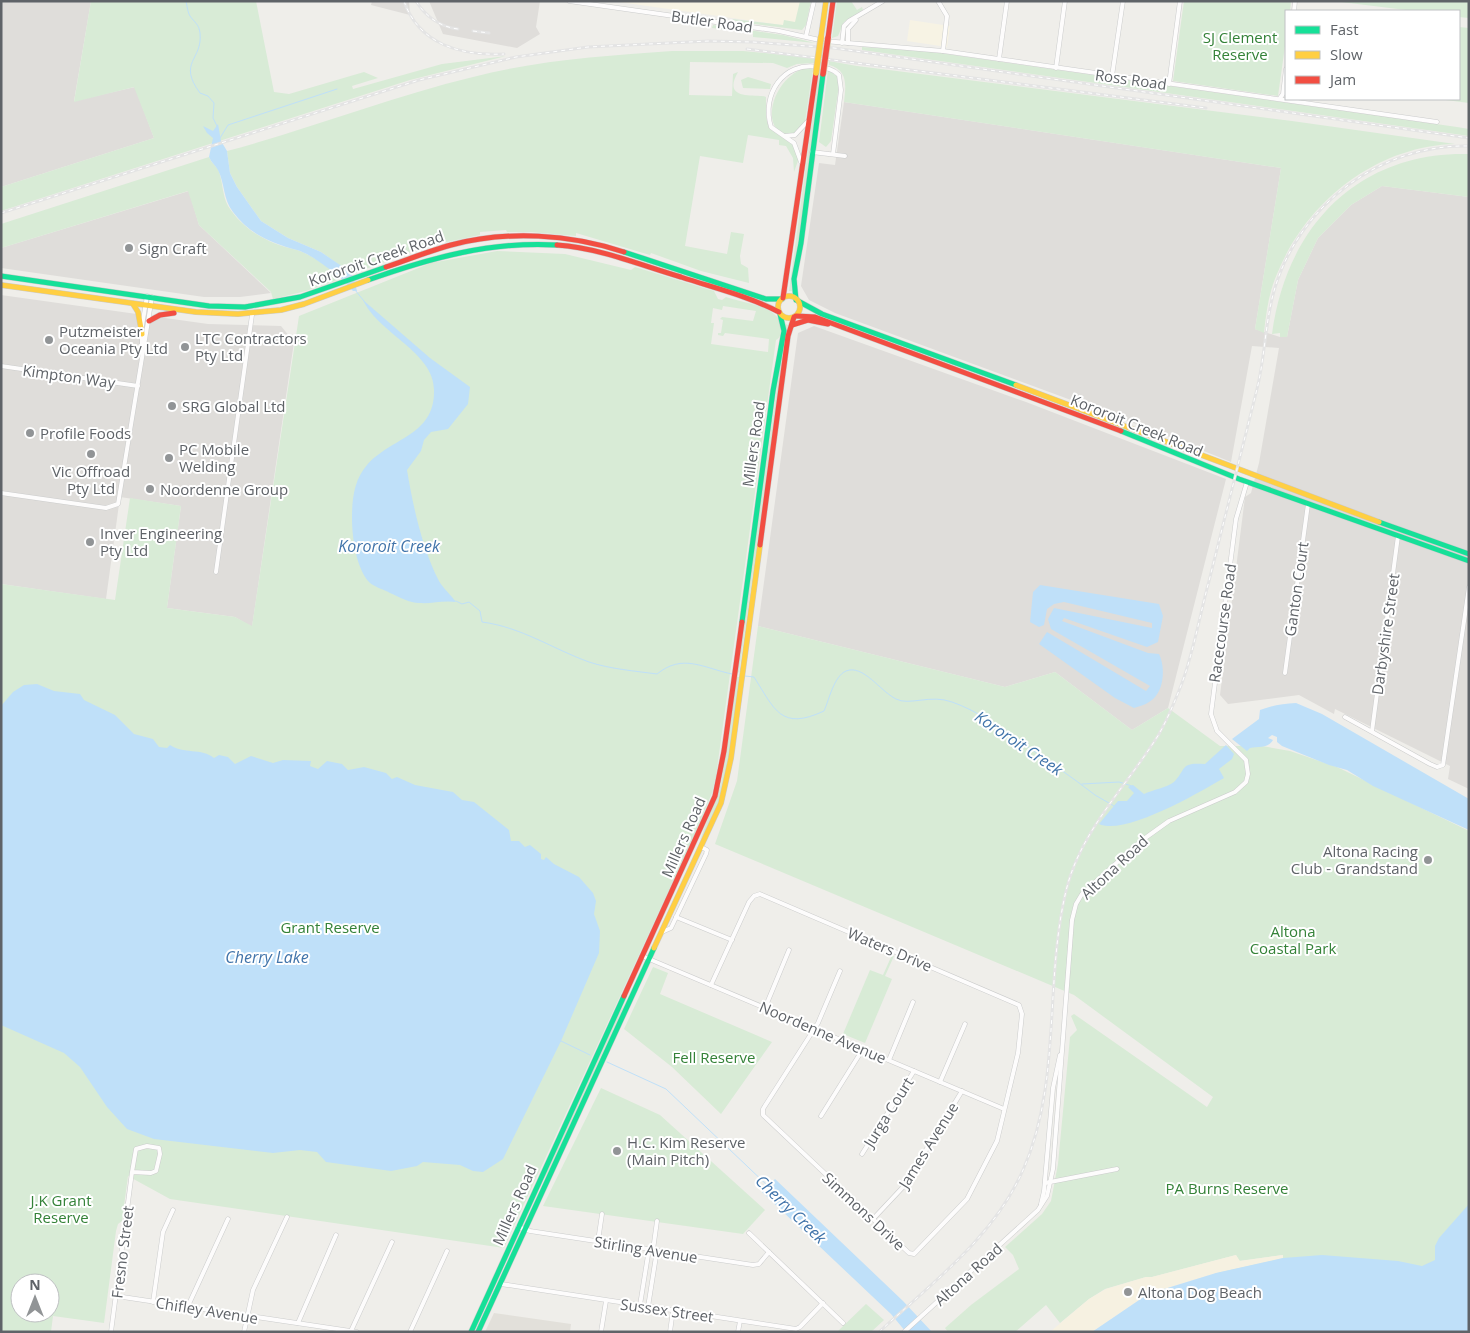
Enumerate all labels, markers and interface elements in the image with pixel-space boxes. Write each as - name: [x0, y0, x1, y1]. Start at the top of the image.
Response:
- street label: Butler Road: [670, 5, 754, 37]
- legend: [1285, 10, 1460, 100]
- text: Fast: [1330, 19, 1359, 39]
- park label: SJ Clement Reserve: [1203, 27, 1277, 64]
- text: Slow: [1330, 44, 1363, 64]
- street label: Ross Road: [1094, 64, 1168, 94]
- text: Jam: [1328, 69, 1356, 89]
- street label: Kororoit Creek Road: [306, 226, 446, 290]
- place label: Sign Craft: [139, 238, 207, 258]
- marker: Sign Craft: [123, 242, 135, 254]
- place label: Putzmeister Oceania Pty Ltd: [59, 321, 168, 358]
- place label: LTC Contractors Pty Ltd: [195, 328, 307, 365]
- marker: Putzmeister Oceania Pty Ltd: [43, 334, 55, 346]
- marker: LTC Contractors Pty Ltd: [179, 341, 191, 353]
- street label: Kimpton Way: [21, 360, 117, 392]
- street label: Kororoit Creek Road: [1068, 389, 1206, 461]
- place label: SRG Global Ltd: [182, 396, 286, 416]
- marker: SRG Global Ltd: [166, 400, 178, 412]
- street label: Millers Road: [737, 400, 769, 488]
- place label: Profile Foods: [40, 423, 131, 443]
- marker: Profile Foods: [24, 427, 36, 439]
- place label: PC Mobile Welding: [179, 439, 249, 476]
- marker: Vic Offroad Pty Ltd: [85, 448, 97, 460]
- marker: PC Mobile Welding: [163, 452, 175, 464]
- place label: Vic Offroad Pty Ltd: [52, 461, 130, 498]
- place label: Noordenne Group: [160, 479, 288, 499]
- marker: Noordenne Group: [144, 483, 156, 495]
- place label: Inver Engineering Pty Ltd: [100, 523, 222, 560]
- water label: Kororoit Creek: [338, 535, 441, 557]
- marker: Inver Engineering Pty Ltd: [84, 536, 96, 548]
- street label: Ganton Court: [1279, 541, 1313, 637]
- street label: Racecourse Road: [1204, 562, 1240, 684]
- street label: Darbyshire Street: [1367, 572, 1403, 696]
- water label: Kororoit Creek: [971, 705, 1068, 781]
- street label: Millers Road: [656, 794, 710, 880]
- street label: Altona Road: [1076, 831, 1152, 903]
- place label: Altona Racing Club - Grandstand: [1291, 841, 1418, 878]
- marker: Altona Racing Club - Grandstand: [1422, 854, 1434, 866]
- park label: Grant Reserve: [280, 917, 380, 937]
- park label: Altona Coastal Park: [1250, 921, 1336, 958]
- street label: Waters Drive: [845, 922, 935, 976]
- water label: Cherry Lake: [225, 946, 309, 968]
- street label: Noordenne Avenue: [756, 996, 890, 1068]
- park label: Fell Reserve: [673, 1047, 755, 1067]
- street label: Jurga Court: [858, 1073, 917, 1152]
- street label: James Avenue: [893, 1098, 962, 1194]
- place label: H.C. Kim Reserve (Main Pitch): [627, 1132, 745, 1169]
- marker: H.C. Kim Reserve (Main Pitch): [611, 1145, 623, 1157]
- street label: Millers Road: [487, 1162, 541, 1248]
- street label: Simmons Drive: [818, 1168, 910, 1254]
- water label: Cherry Creek: [751, 1170, 832, 1249]
- park label: PA Burns Reserve: [1166, 1178, 1288, 1198]
- park label: J.K Grant Reserve: [29, 1190, 91, 1227]
- street label: Fresno Street: [106, 1204, 138, 1300]
- street label: Stirling Avenue: [593, 1231, 699, 1267]
- street label: Altona Road: [930, 1238, 1006, 1310]
- north arrow: [10, 1273, 60, 1323]
- text: N: [29, 1275, 41, 1294]
- place label: Altona Dog Beach: [1138, 1282, 1262, 1302]
- marker: Altona Dog Beach: [1122, 1286, 1134, 1298]
- street label: Chifley Avenue: [154, 1292, 260, 1328]
- street label: Sussex Street: [619, 1294, 715, 1326]

